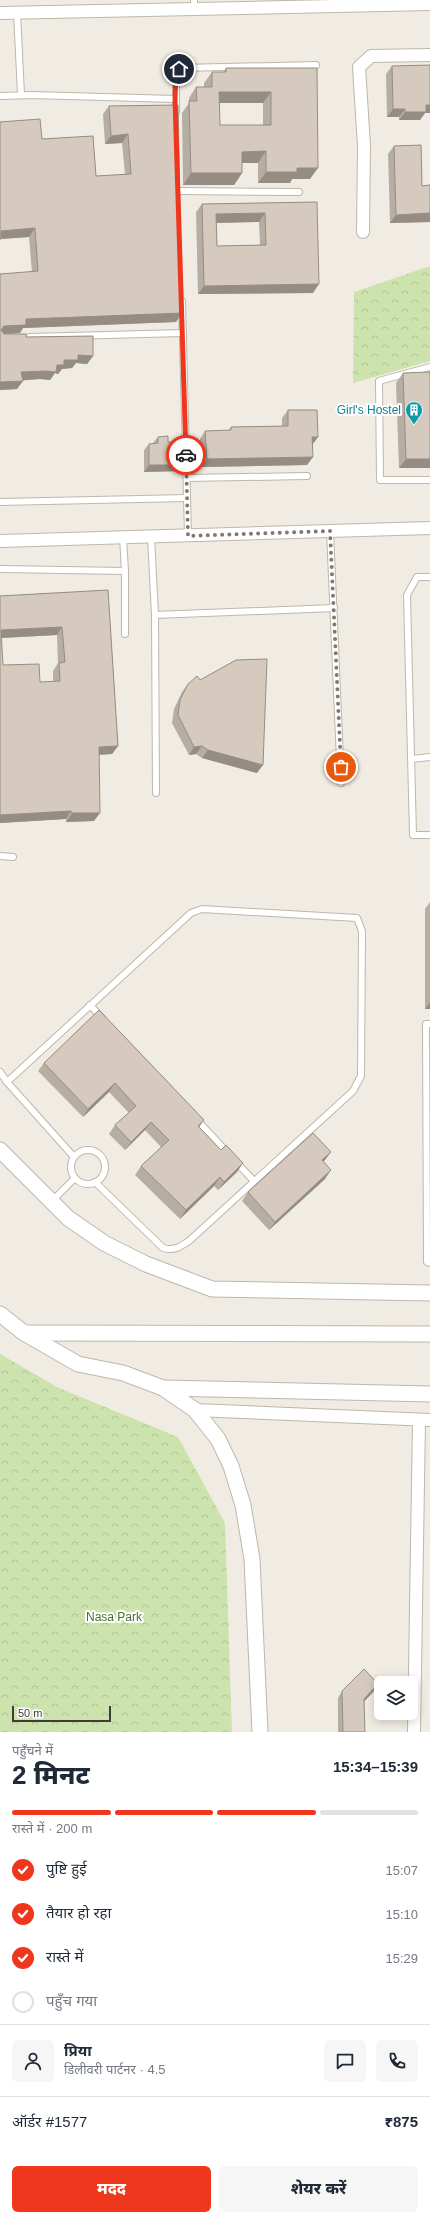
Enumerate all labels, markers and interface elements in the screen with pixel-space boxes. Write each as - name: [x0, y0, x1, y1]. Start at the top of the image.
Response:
- pin: [162, 52, 196, 86]
- icon: home: [168, 58, 190, 80]
- building icon: Girl's Hostel: [404, 400, 424, 425]
- place label: Girl's Hostel: [337, 403, 401, 417]
- courier: [166, 435, 206, 475]
- icon: car: [175, 444, 197, 466]
- pin: [324, 750, 358, 784]
- icon: bag: [330, 756, 352, 778]
- park label: Nasa Park: [86, 1610, 143, 1624]
- map controls: [374, 1676, 418, 1720]
- button: layers: [374, 1676, 418, 1720]
- scale bar: [12, 1704, 111, 1723]
- text: 50 m: [18, 1707, 42, 1719]
- text: पहुँचने में: [12, 1743, 53, 1758]
- text: 15:34–15:39: [333, 1758, 418, 1775]
- text: 2 मिनट: [12, 1760, 90, 1790]
- text: रास्ते में · 200 m: [12, 1821, 92, 1836]
- icon: check: [12, 1859, 34, 1881]
- text: पुष्टि हुई: [46, 1860, 87, 1877]
- text: 15:07: [385, 1863, 418, 1878]
- icon: check: [12, 1903, 34, 1925]
- text: तैयार हो रहा: [46, 1904, 111, 1921]
- text: 15:10: [385, 1907, 418, 1922]
- icon: check: [12, 1947, 34, 1969]
- text: रास्ते में: [46, 1948, 84, 1965]
- text: 15:29: [385, 1951, 418, 1966]
- text: पहुँच गया: [46, 1992, 97, 2009]
- button: person: [12, 2040, 54, 2082]
- button: chat: [324, 2040, 366, 2082]
- button: phone: [376, 2040, 418, 2082]
- text: प्रिया: [64, 2042, 92, 2059]
- text: डिलीवरी पार्टनर · 4.5: [64, 2062, 166, 2077]
- text: ऑर्डर #1577: [12, 2113, 87, 2130]
- text: ₹875: [384, 2113, 418, 2130]
- button: मदद: [12, 2166, 211, 2212]
- button: शेयर करें: [219, 2166, 418, 2212]

